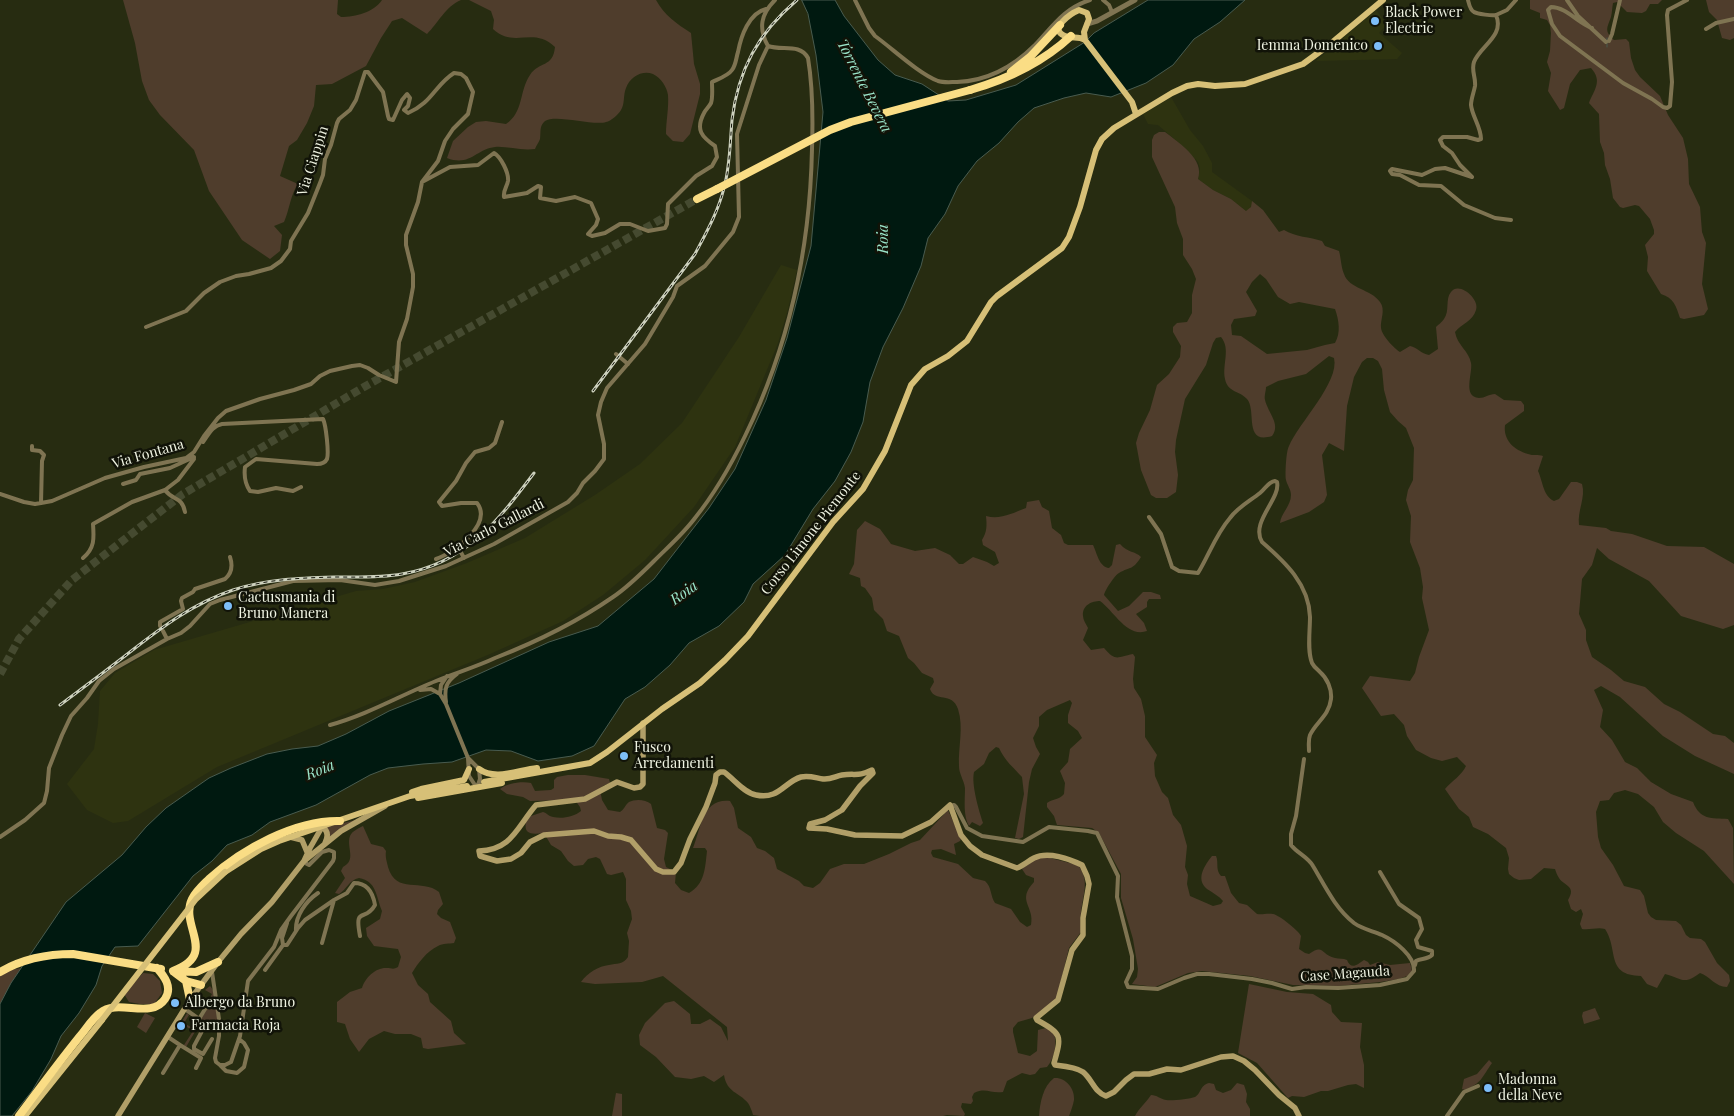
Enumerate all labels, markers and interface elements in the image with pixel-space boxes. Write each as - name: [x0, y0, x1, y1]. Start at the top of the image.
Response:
- place label: Black Power Electric: [1385, 5, 1462, 38]
- marker: Black Power Electric: [1369, 15, 1381, 27]
- water label: Torrente Bevera: [833, 36, 895, 136]
- place label: Iemma Domenico: [1257, 38, 1368, 54]
- marker: Iemma Domenico: [1372, 40, 1384, 52]
- street label: Via Ciappin: [294, 124, 332, 198]
- water label: Roia: [874, 224, 892, 254]
- street label: Via Fontana: [110, 436, 186, 472]
- street label: Corso Limone Piemonte: [758, 468, 864, 598]
- street label: Via Carlo Gallardi: [441, 495, 547, 561]
- water label: Roia: [667, 577, 701, 609]
- place label: Cactusmania di Bruno Manera: [238, 590, 335, 622]
- marker: Cactusmania di Bruno Manera: [222, 600, 234, 612]
- place label: Fusco Arredamenti: [634, 740, 714, 772]
- marker: Fusco Arredamenti: [618, 750, 630, 762]
- water label: Roia: [303, 756, 337, 784]
- street label: Case Magauda: [1300, 962, 1390, 986]
- place label: Albergo da Bruno: [185, 995, 295, 1011]
- marker: Albergo da Bruno: [169, 997, 181, 1009]
- place label: Farmacia Roja: [191, 1018, 280, 1034]
- marker: Farmacia Roja: [175, 1020, 187, 1032]
- place label: Madonna della Neve: [1498, 1072, 1562, 1104]
- marker: Madonna della Neve: [1482, 1082, 1494, 1094]

